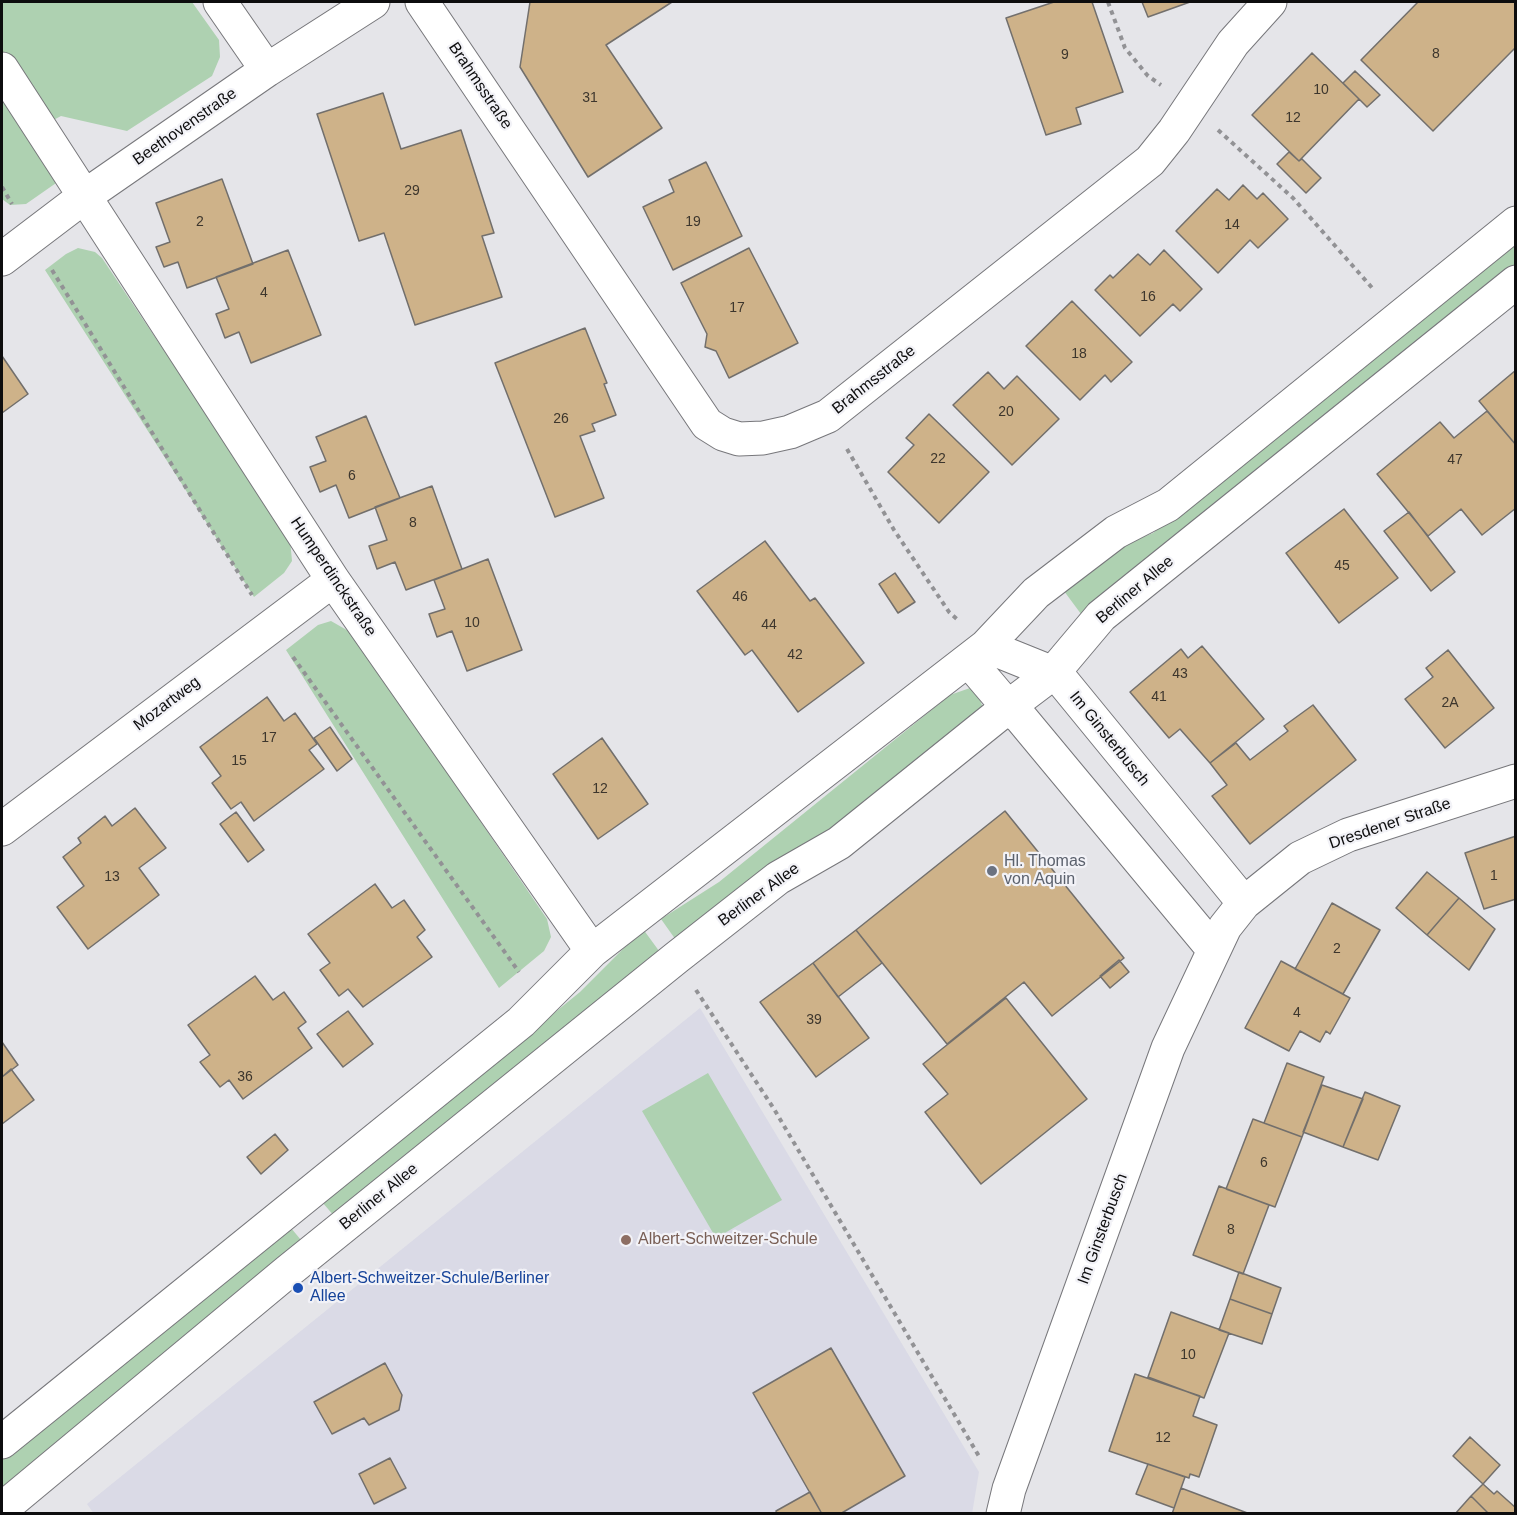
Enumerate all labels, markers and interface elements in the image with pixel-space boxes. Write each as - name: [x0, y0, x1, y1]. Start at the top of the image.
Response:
- street label: Brahmsstraße: [444, 39, 516, 133]
- house number: 8: [1432, 46, 1440, 62]
- house number: 9: [1061, 47, 1069, 63]
- house number: 10: [1313, 82, 1329, 98]
- street label: Beethovenstraße: [130, 84, 240, 170]
- house number: 31: [582, 90, 598, 106]
- house number: 12: [1285, 110, 1301, 126]
- house number: 29: [404, 183, 420, 199]
- house number: 2: [196, 214, 204, 230]
- house number: 19: [685, 214, 701, 230]
- house number: 14: [1224, 217, 1240, 233]
- house number: 4: [260, 285, 268, 301]
- house number: 16: [1140, 289, 1156, 305]
- house number: 17: [729, 300, 745, 316]
- street label: Brahmsstraße: [829, 342, 919, 418]
- house number: 18: [1071, 346, 1087, 362]
- house number: 20: [998, 404, 1014, 420]
- house number: 26: [553, 411, 569, 427]
- house number: 22: [930, 451, 946, 467]
- house number: 47: [1447, 452, 1463, 468]
- house number: 6: [348, 468, 356, 484]
- street label: Humperdinckstraße: [286, 514, 380, 640]
- house number: 8: [409, 515, 417, 531]
- street label: Berliner Allee: [1092, 552, 1178, 628]
- house number: 45: [1334, 558, 1350, 574]
- house number: 46: [732, 589, 748, 605]
- house number: 10: [464, 615, 480, 631]
- house number: 44: [761, 617, 777, 633]
- house number: 42: [787, 647, 803, 663]
- house number: 43: [1172, 666, 1188, 682]
- street label: Mozartweg: [130, 673, 204, 735]
- street label: Im Ginsterbusch: [1065, 688, 1153, 790]
- house number: 41: [1151, 689, 1167, 705]
- house number: 2A: [1441, 695, 1459, 711]
- house number: 17: [261, 730, 277, 746]
- house number: 15: [231, 753, 247, 769]
- house number: 12: [592, 781, 608, 797]
- street label: Dresdener Straße: [1327, 794, 1453, 854]
- place label: Hl. Thomas von Aquin: [1004, 852, 1086, 890]
- street label: Berliner Allee: [715, 859, 803, 931]
- marker: Hl. Thomas von Aquin: [985, 864, 999, 878]
- house number: 1: [1490, 868, 1498, 884]
- house number: 13: [104, 869, 120, 885]
- house number: 2: [1333, 941, 1341, 957]
- house number: 4: [1293, 1005, 1301, 1021]
- house number: 39: [806, 1012, 822, 1028]
- house number: 36: [237, 1069, 253, 1085]
- house number: 6: [1260, 1155, 1268, 1171]
- street label: Berliner Allee: [336, 1160, 422, 1234]
- street label: Im Ginsterbusch: [1074, 1171, 1132, 1287]
- house number: 8: [1227, 1222, 1235, 1238]
- place label: Albert-Schweitzer-Schule: [638, 1230, 818, 1250]
- marker: Albert-Schweitzer-Schule: [619, 1233, 633, 1247]
- place label: Albert-Schweitzer-Schule/Berliner Allee: [310, 1269, 549, 1307]
- marker: Albert-Schweitzer-Schule/Berliner Allee: [291, 1281, 305, 1295]
- house number: 10: [1180, 1347, 1196, 1363]
- house number: 12: [1155, 1430, 1171, 1446]

